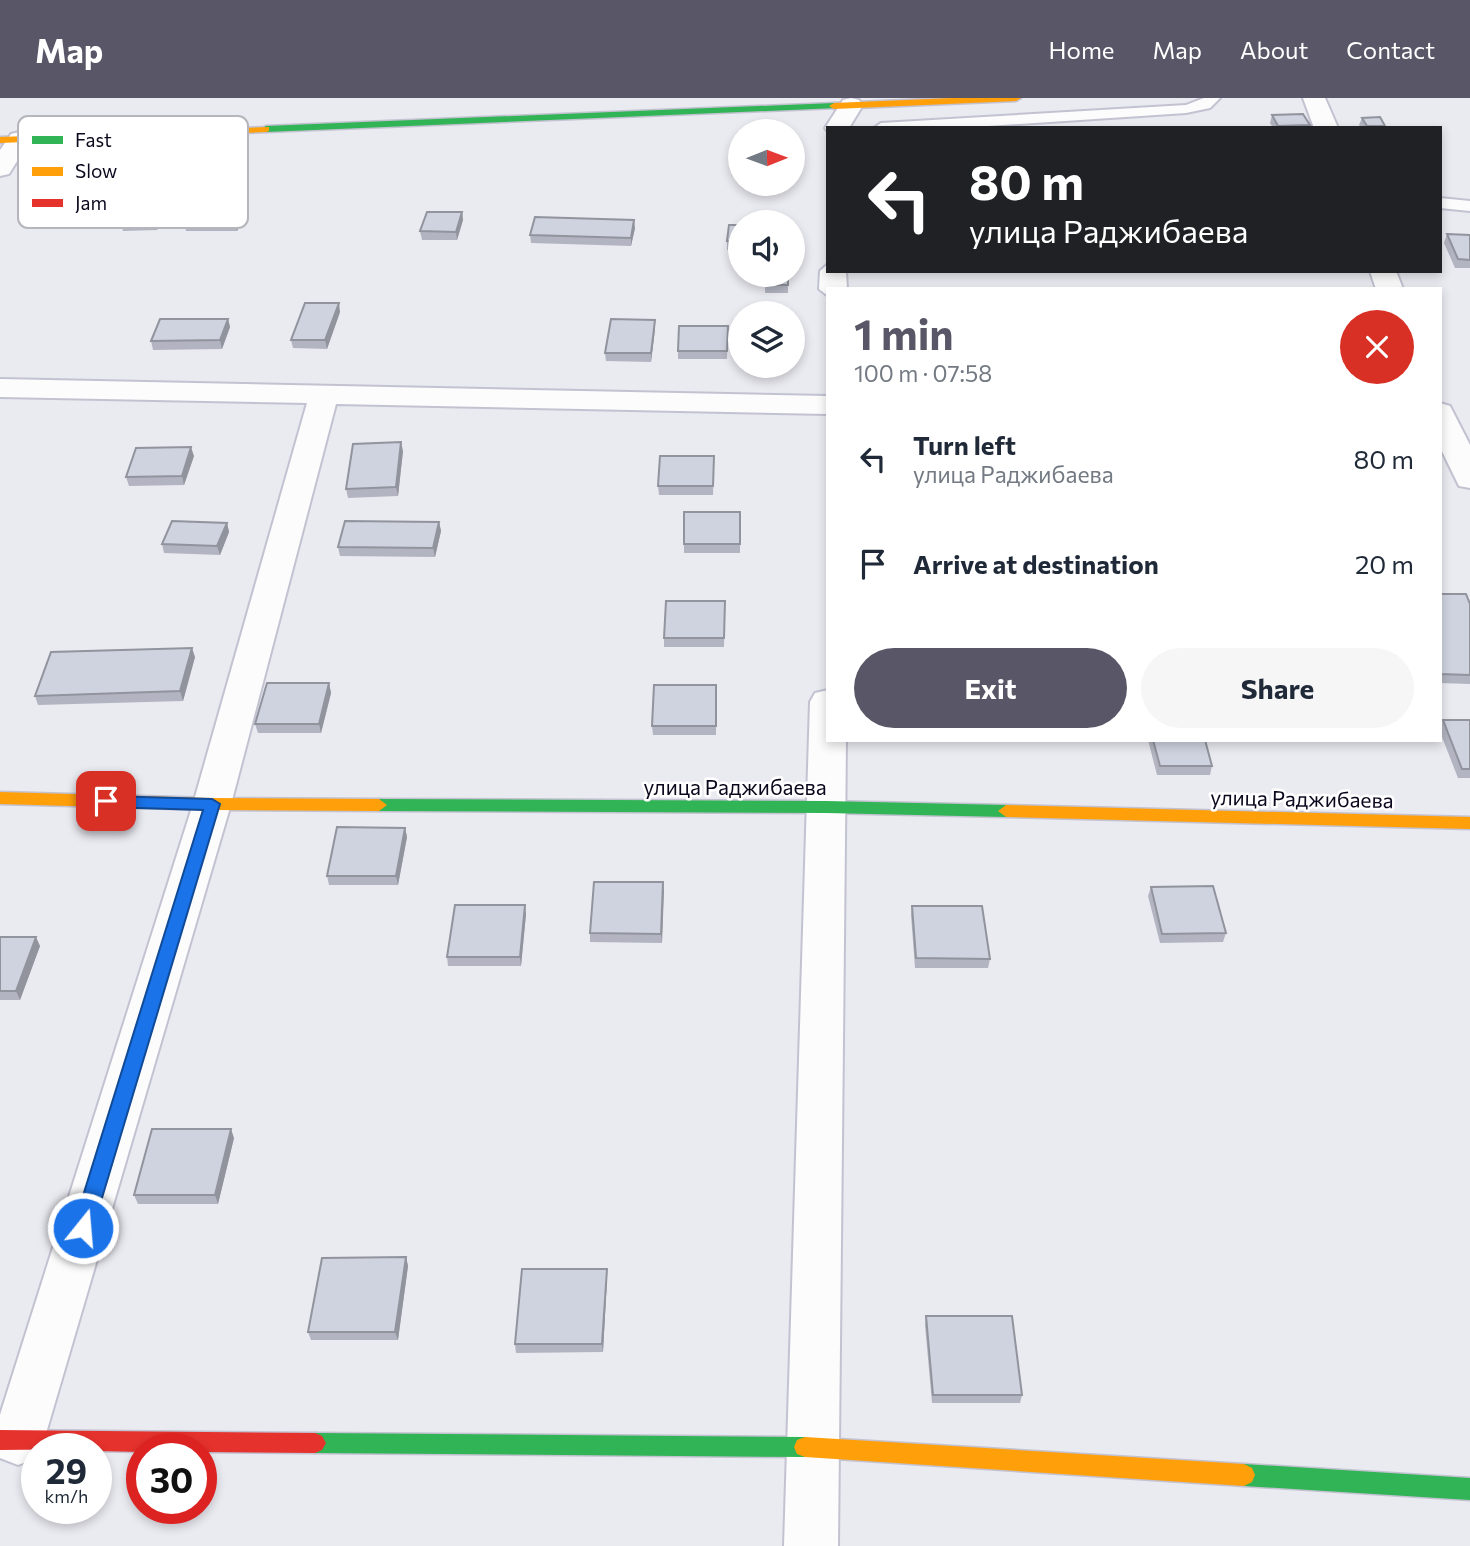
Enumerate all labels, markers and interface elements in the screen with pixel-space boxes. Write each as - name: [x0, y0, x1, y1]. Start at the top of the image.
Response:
- text: Map: [35, 29, 103, 70]
- text: Home: [1049, 35, 1115, 64]
- text: Map: [1153, 35, 1202, 64]
- text: About: [1240, 35, 1308, 64]
- text: Contact: [1346, 35, 1435, 64]
- legend: [18, 116, 248, 228]
- north arrow: [728, 119, 805, 196]
- map controls: [728, 119, 805, 378]
- text: Fast: [75, 128, 112, 151]
- text: 80 m: [969, 150, 1084, 210]
- icon: left: [854, 154, 945, 245]
- text: Slow: [75, 159, 117, 182]
- text: Jam: [75, 191, 107, 214]
- button: sound: [728, 210, 805, 287]
- text: улица Раджибаева: [969, 210, 1248, 250]
- button: layers: [728, 301, 805, 378]
- text: 1 min: [854, 307, 954, 359]
- button: close: [1340, 310, 1414, 384]
- text: 100 m · 07:58: [854, 359, 992, 387]
- text: Turn left: [913, 429, 1016, 460]
- icon: left: [854, 440, 892, 478]
- text: 80 m: [1354, 443, 1414, 474]
- text: улица Раджибаева: [913, 460, 1114, 488]
- icon: arrive: [854, 545, 892, 583]
- text: Arrive at destination: [913, 548, 1159, 579]
- text: 20 m: [1355, 548, 1414, 579]
- button: Exit: [854, 648, 1127, 728]
- button: Share: [1141, 648, 1414, 728]
- pin: [76, 771, 136, 831]
- street label: улица Раджибаева: [643, 774, 827, 799]
- icon: arrive: [87, 782, 125, 820]
- street label: улица Раджибаева: [1210, 784, 1394, 812]
- position arrow: [46, 1191, 120, 1265]
- speed limit sign: 30: [126, 1433, 217, 1524]
- text: 29: [46, 1448, 87, 1491]
- text: km/h: [45, 1485, 88, 1507]

